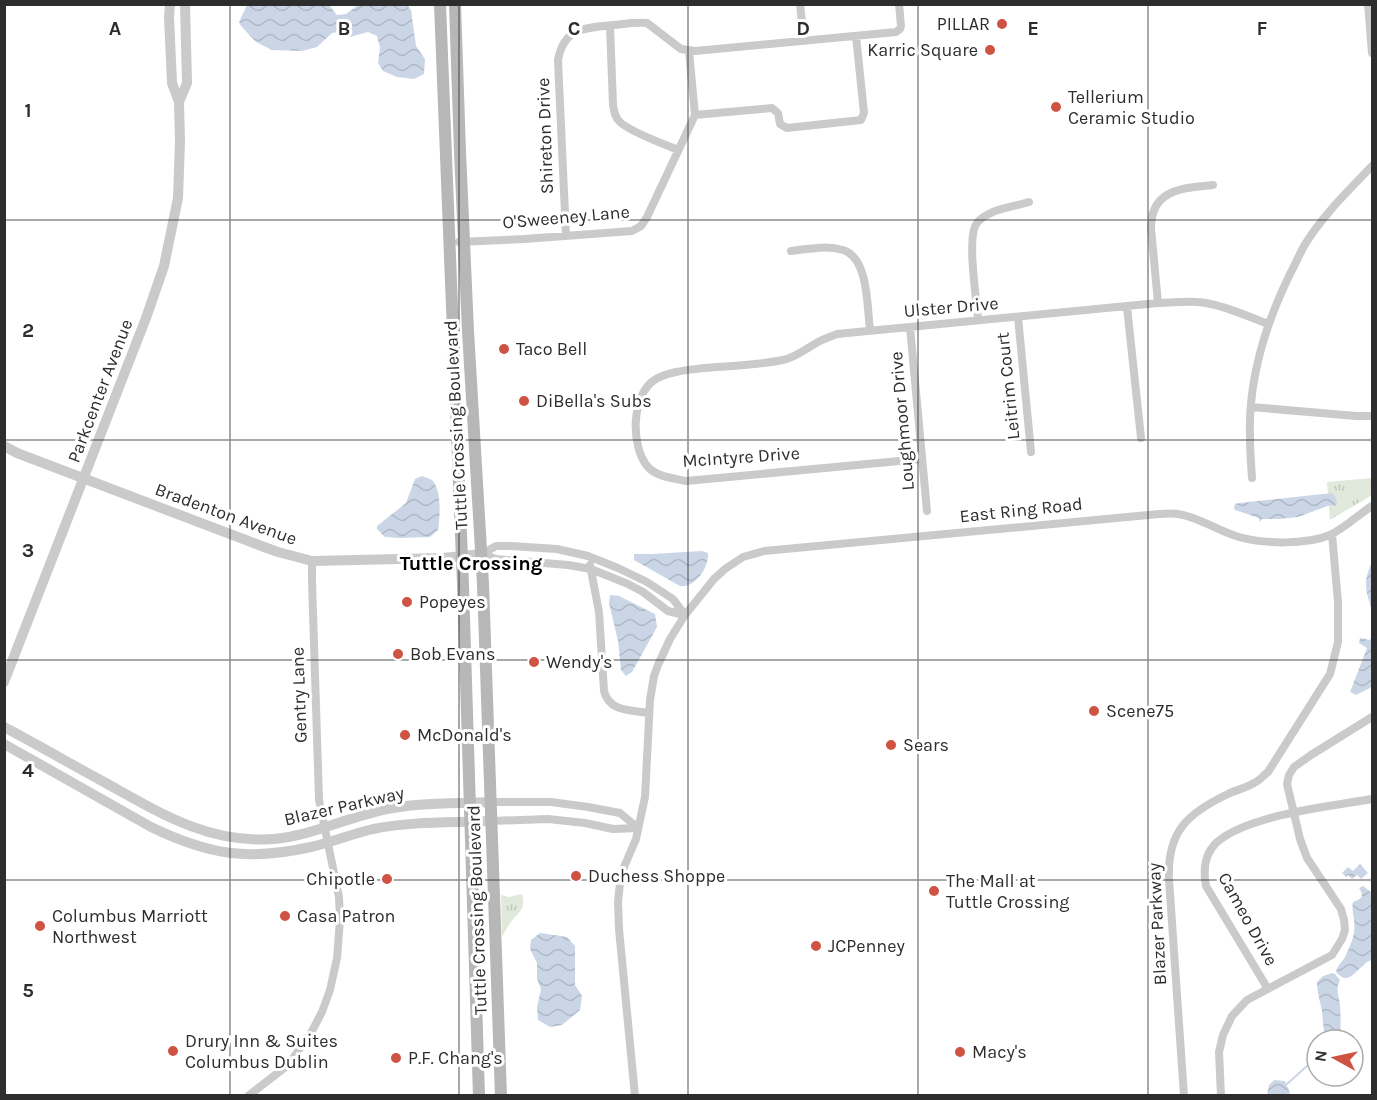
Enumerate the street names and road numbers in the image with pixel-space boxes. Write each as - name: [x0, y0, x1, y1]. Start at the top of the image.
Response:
- street label: Shireton Drive: [532, 77, 558, 195]
- street label: O'Sweeney Lane: [501, 200, 631, 234]
- street label: Ulster Drive: [903, 292, 999, 322]
- street label: Parkcenter Avenue: [63, 316, 137, 466]
- street label: Tuttle Crossing Boulevard: [440, 320, 472, 530]
- street label: Leitrim Court: [991, 331, 1025, 441]
- street label: Loughmoor Drive: [885, 351, 919, 491]
- street label: McIntyre Drive: [682, 442, 800, 472]
- street label: Bradenton Avenue: [152, 478, 300, 550]
- street label: East Ring Road: [958, 493, 1084, 527]
- street label: Gentry Lane: [286, 647, 312, 743]
- street label: Blazer Parkway: [282, 781, 407, 831]
- street label: Tuttle Crossing Boulevard: [462, 805, 492, 1015]
- street label: Blazer Parkway: [1143, 862, 1171, 986]
- street label: Cameo Drive: [1213, 869, 1283, 969]

